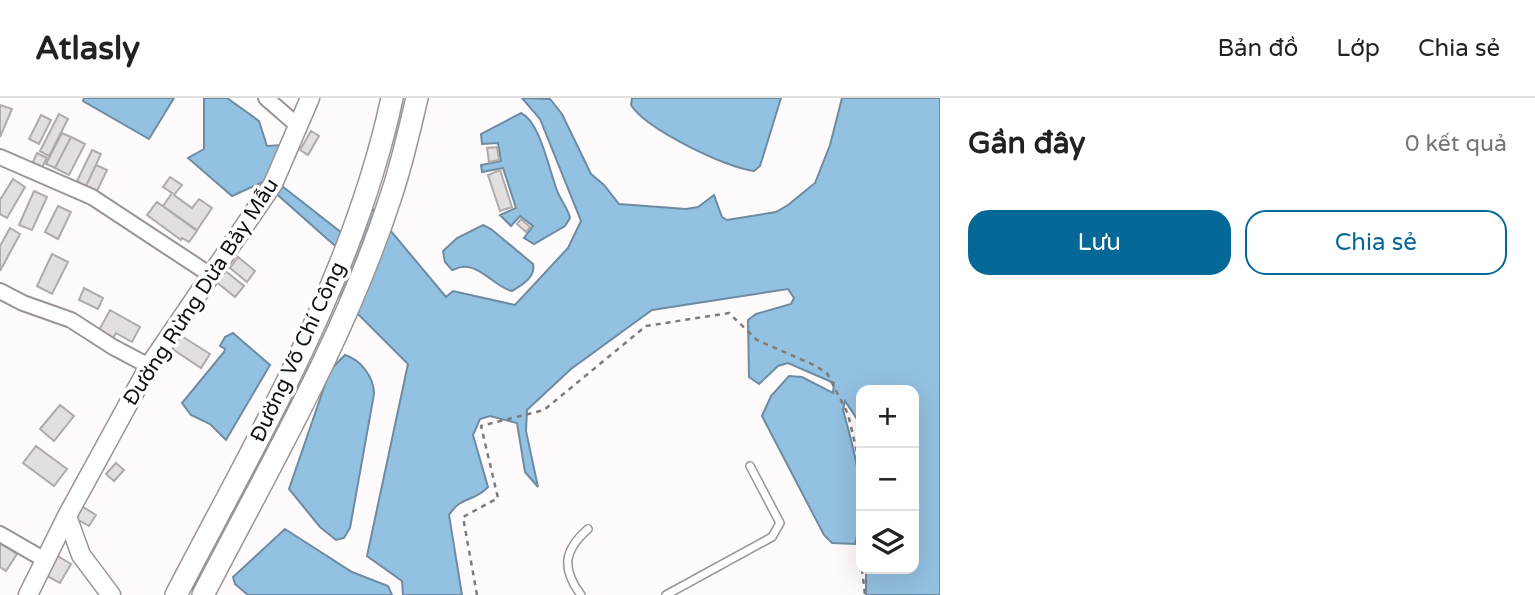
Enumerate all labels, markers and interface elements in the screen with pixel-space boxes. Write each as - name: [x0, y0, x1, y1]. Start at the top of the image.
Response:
- text: Atlasly: [35, 29, 140, 68]
- text: Bản đồ: [1217, 34, 1298, 63]
- text: Lớp: [1336, 34, 1380, 63]
- text: Chia sẻ: [1418, 34, 1500, 63]
- text: Gần đây: [968, 125, 1085, 162]
- text: 0 kết quả: [1405, 130, 1507, 158]
- street label: Đường Rừng Dừa Bảy Mẫu: [118, 174, 284, 410]
- button: Lưu: [968, 210, 1231, 275]
- button: Chia sẻ: [1245, 210, 1507, 275]
- street label: Đường Võ Chí Công: [245, 258, 351, 446]
- map controls: [856, 385, 919, 574]
- button: +: [856, 385, 919, 448]
- button: −: [856, 448, 919, 511]
- button: layers: [856, 511, 919, 574]

